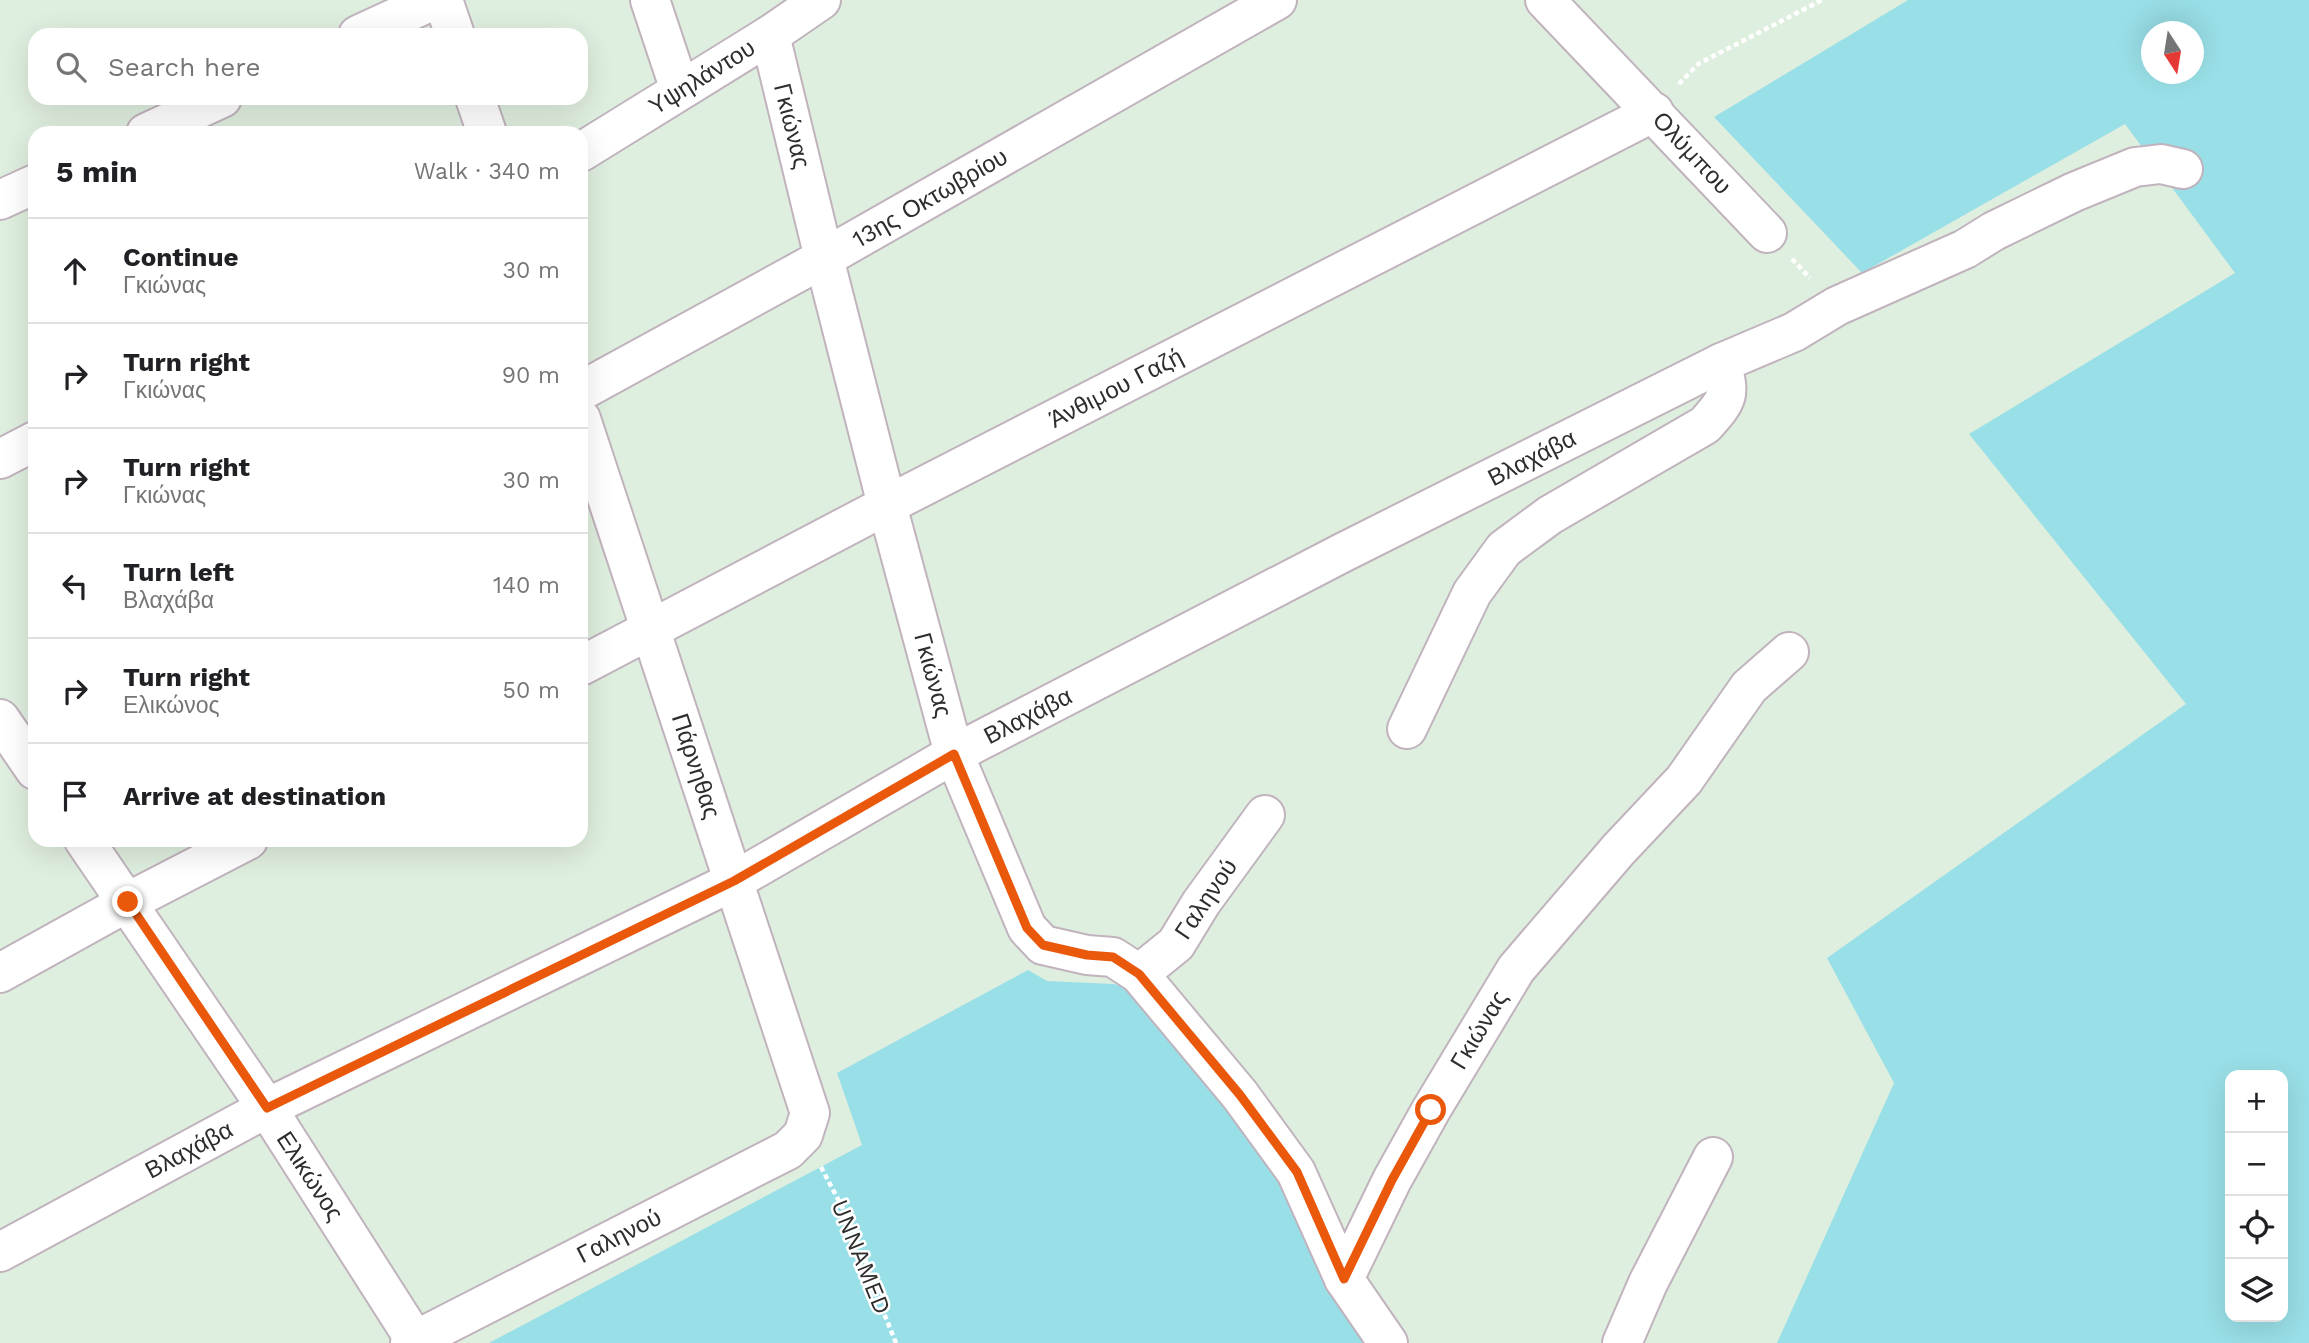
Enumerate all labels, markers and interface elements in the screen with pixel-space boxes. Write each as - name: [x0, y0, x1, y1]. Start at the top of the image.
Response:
- north arrow: [2141, 21, 2204, 84]
- search box: [28, 28, 588, 105]
- street label: Υψηλάντου: [644, 33, 760, 121]
- icon: search: [52, 48, 90, 86]
- text: Search here: [108, 52, 260, 82]
- street label: Γκιώνας: [768, 81, 816, 171]
- street label: Ολύμπου: [1647, 106, 1737, 200]
- street label: 13ης Οκτωβρίου: [848, 142, 1012, 254]
- text: 5 min: [56, 154, 138, 189]
- text: Walk · 340 m: [414, 158, 560, 185]
- text: Continue: [123, 242, 239, 272]
- icon: ahead: [56, 252, 94, 290]
- text: 30 m: [503, 257, 560, 284]
- text: Γκιώνας: [123, 272, 206, 299]
- street label: Άνθιμου Γαζή: [1044, 342, 1188, 434]
- text: Turn right: [123, 347, 250, 377]
- icon: right: [56, 357, 94, 395]
- text: 90 m: [502, 362, 560, 389]
- text: Γκιώνας: [123, 377, 206, 404]
- street label: Βλαχάβα: [1483, 424, 1581, 492]
- text: Turn right: [123, 452, 250, 482]
- icon: right: [56, 462, 94, 500]
- text: 30 m: [503, 467, 560, 494]
- text: Γκιώνας: [123, 482, 206, 509]
- text: Turn left: [123, 557, 234, 587]
- icon: left: [56, 567, 94, 605]
- text: 140 m: [493, 572, 560, 599]
- text: Βλαχάβα: [123, 587, 214, 614]
- street label: Γκιώνας: [908, 629, 958, 721]
- text: Turn right: [123, 662, 250, 692]
- icon: right: [56, 672, 94, 710]
- text: 50 m: [503, 677, 560, 704]
- street label: Βλαχάβα: [979, 682, 1077, 750]
- text: Ελικώνος: [123, 692, 220, 719]
- street label: Πάρνηθας: [666, 710, 726, 822]
- icon: arrive: [56, 777, 94, 815]
- text: Arrive at destination: [123, 781, 386, 811]
- street label: Γαληνού: [1169, 853, 1243, 945]
- route end: [112, 886, 143, 917]
- street label: Γκιώνας: [1445, 986, 1513, 1074]
- map controls: [2225, 1070, 2288, 1322]
- button: +: [2225, 1070, 2288, 1133]
- route start: [1415, 1094, 1446, 1125]
- street label: Βλαχάβα: [140, 1115, 238, 1185]
- street label: Ελικώνος: [271, 1126, 349, 1226]
- button: −: [2225, 1133, 2288, 1196]
- street label: UNNAMED: [825, 1196, 897, 1318]
- button: locate: [2225, 1196, 2288, 1259]
- street label: Γαληνού: [572, 1203, 666, 1269]
- button: layers: [2225, 1259, 2288, 1322]

